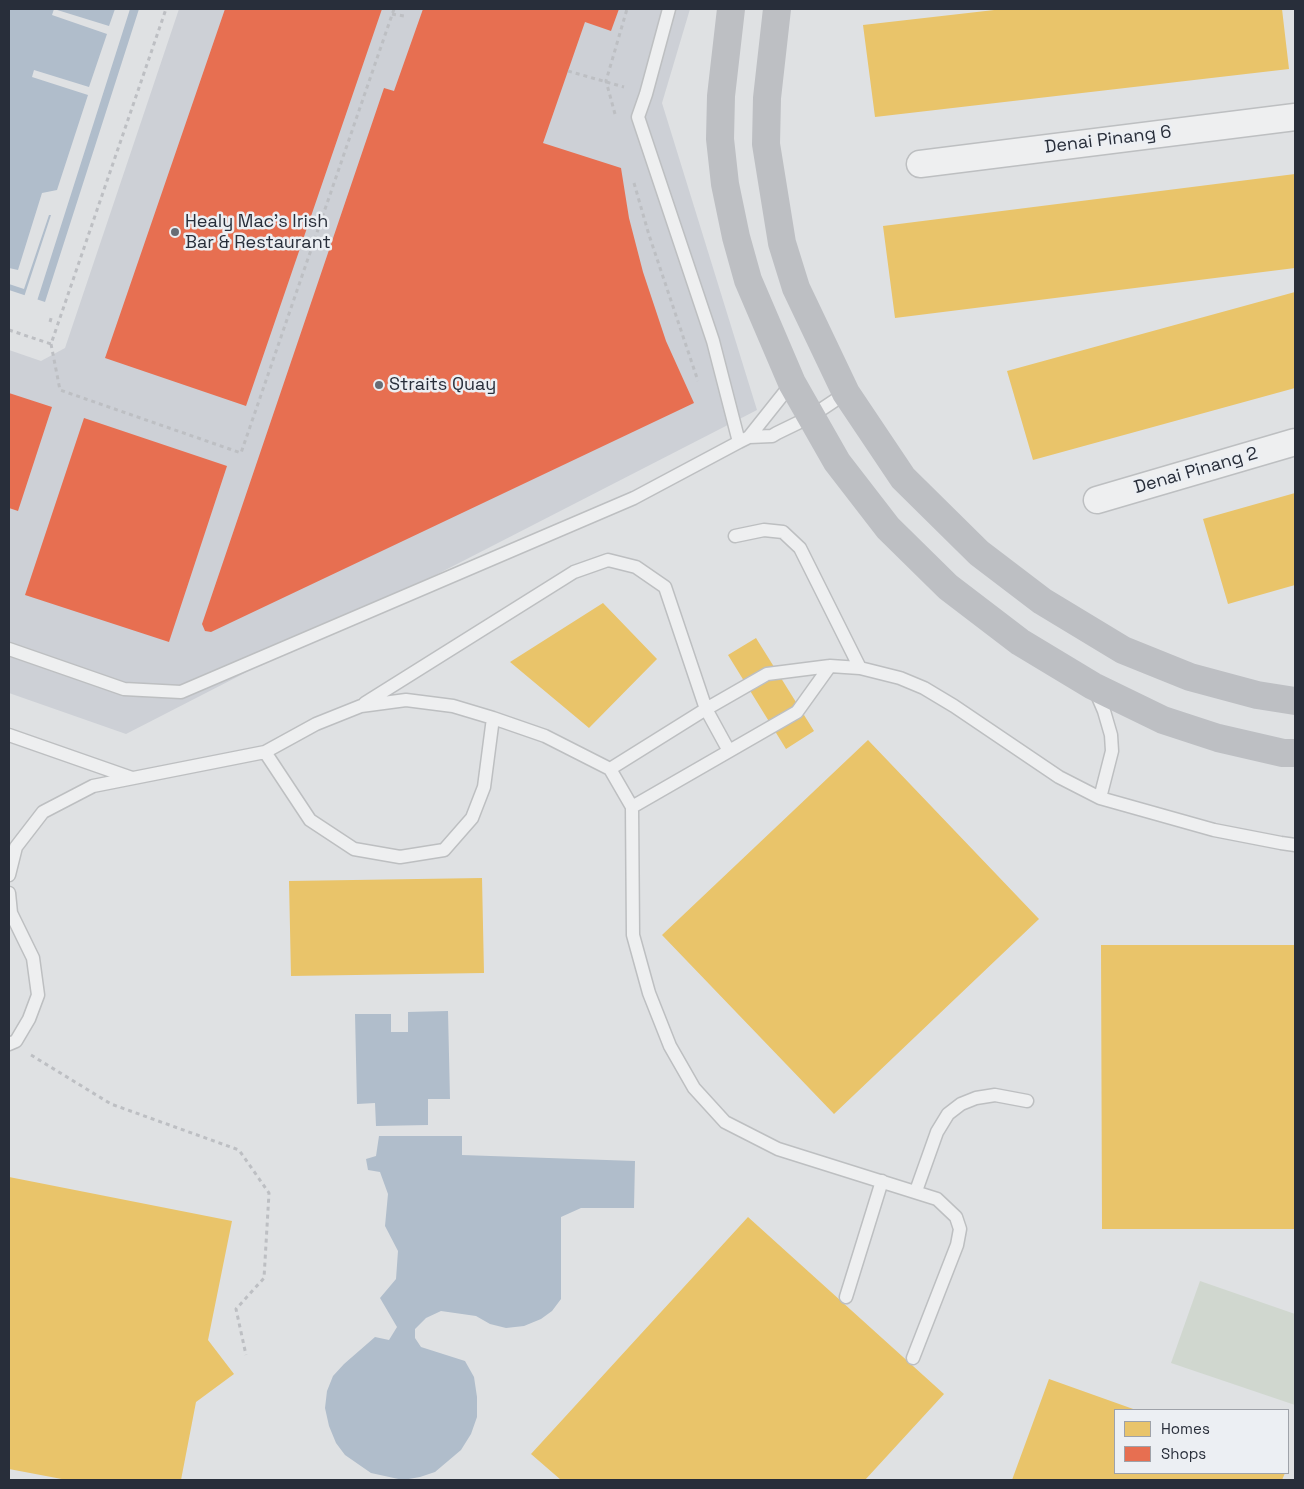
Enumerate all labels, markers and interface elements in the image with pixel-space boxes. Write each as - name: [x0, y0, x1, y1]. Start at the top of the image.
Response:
- street label: Denai Pinang 6: [1043, 121, 1173, 159]
- place label: Healy Mac's Irish Bar & Restaurant: [185, 211, 331, 253]
- marker: Healy Mac's Irish Bar & Restaurant: [169, 226, 181, 238]
- place label: Straits Quay: [389, 374, 496, 396]
- marker: Straits Quay: [373, 379, 385, 391]
- street label: Denai Pinang 2: [1132, 443, 1260, 499]
- legend: [1114, 1409, 1289, 1474]
- text: Homes: [1161, 1419, 1210, 1438]
- text: Shops: [1161, 1444, 1206, 1463]

